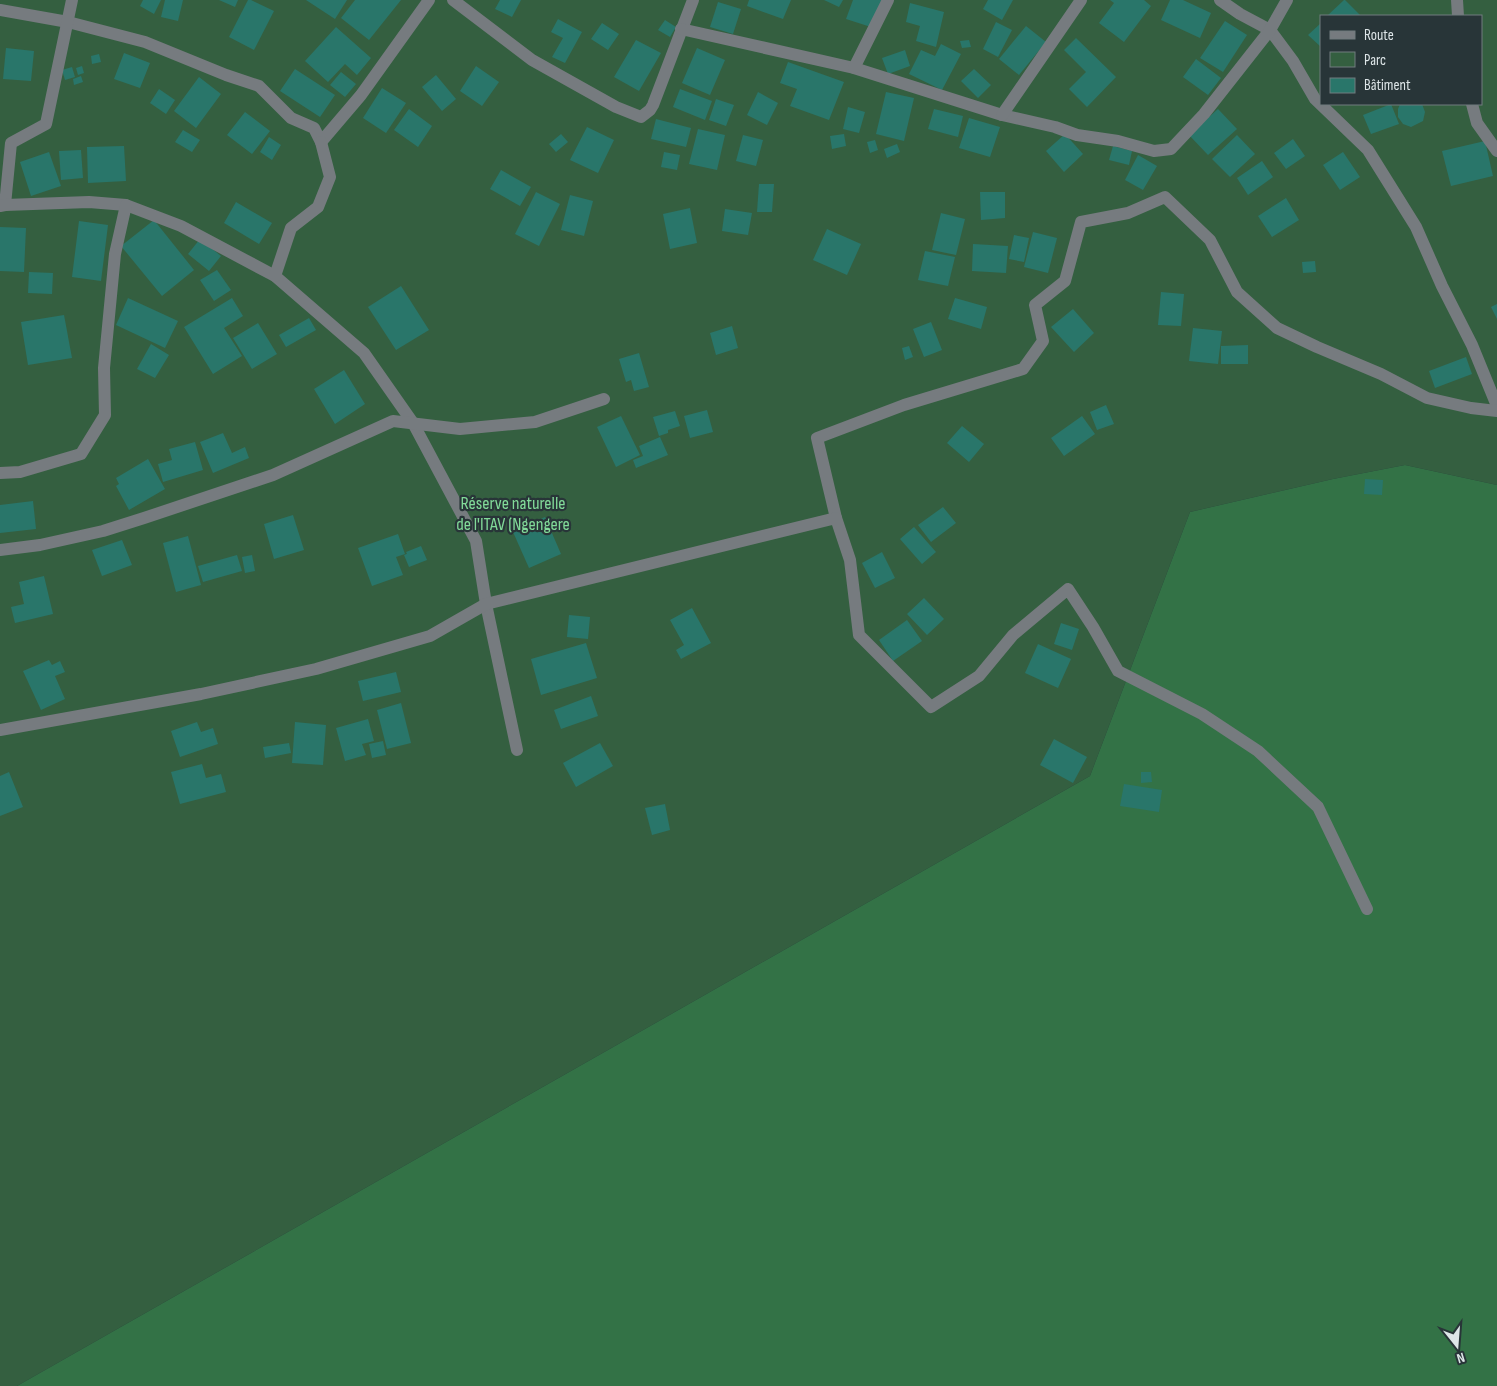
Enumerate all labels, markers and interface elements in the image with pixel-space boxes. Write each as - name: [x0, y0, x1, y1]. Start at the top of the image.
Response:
- legend: [1320, 15, 1482, 105]
- text: Route: [1364, 26, 1394, 45]
- text: Parc: [1364, 51, 1386, 70]
- text: Bâtiment: [1364, 76, 1411, 95]
- park label: Réserve naturelle de l'ITAV (Ngengere: [456, 493, 570, 535]
- north arrow: [1432, 1321, 1482, 1371]
- text: N: [1455, 1349, 1467, 1367]

